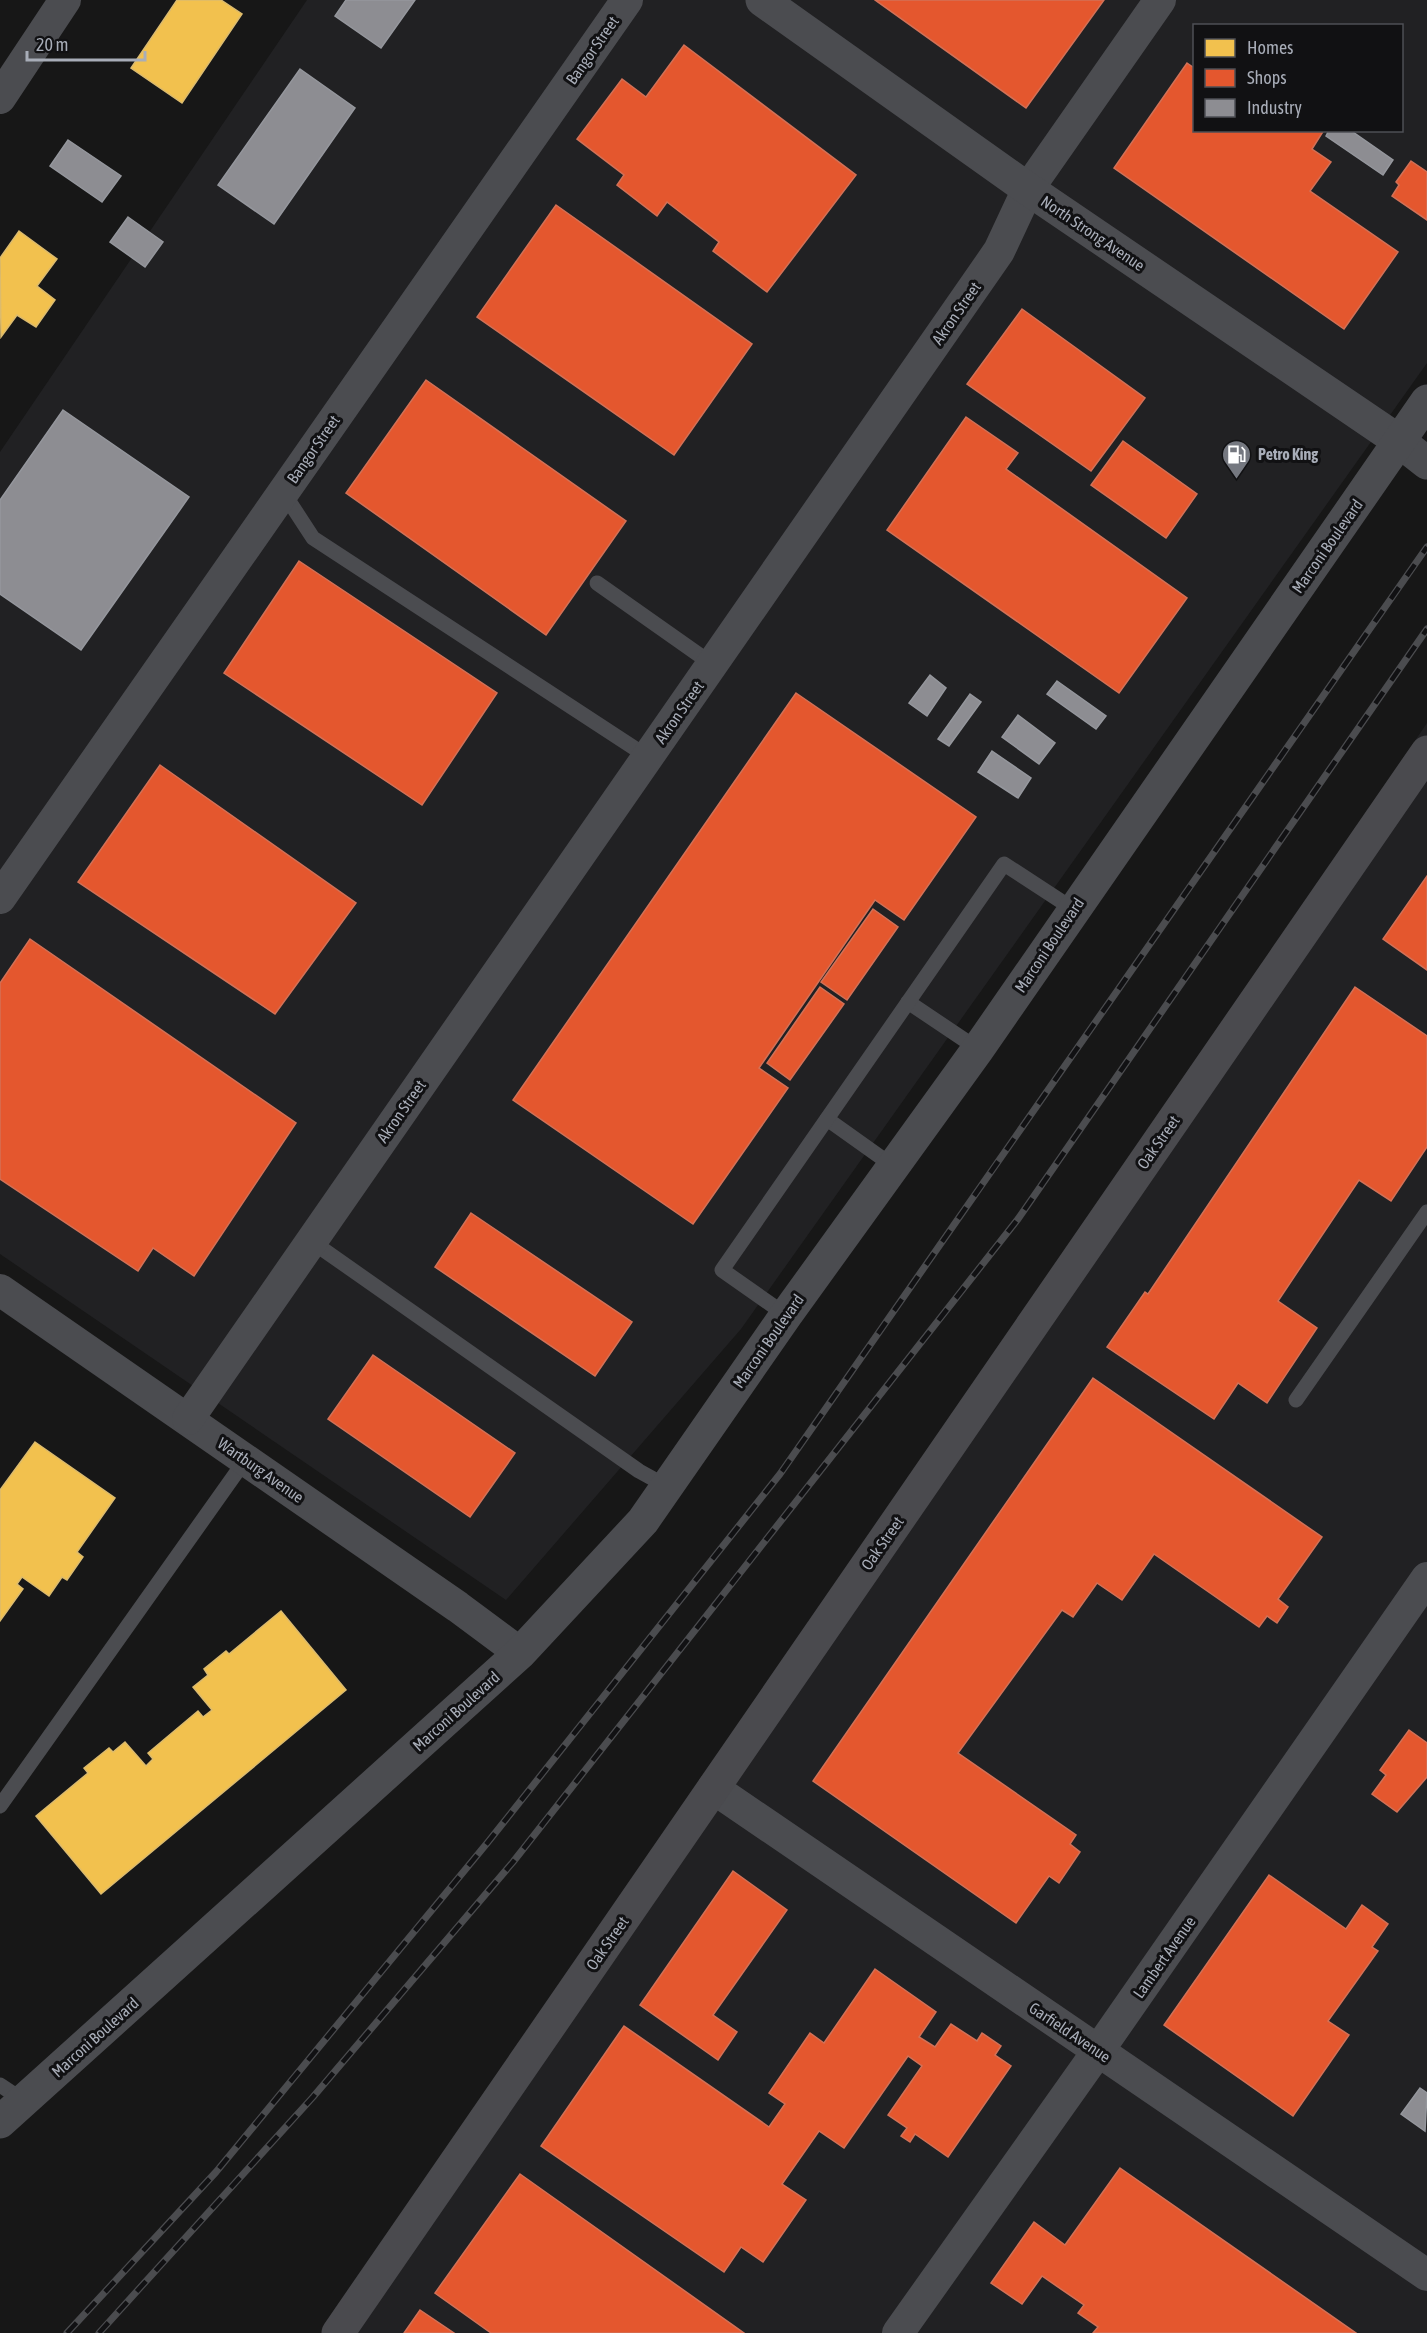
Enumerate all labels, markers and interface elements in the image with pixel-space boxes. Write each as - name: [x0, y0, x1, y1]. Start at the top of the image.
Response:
- street label: Bangor Street: [562, 12, 623, 88]
- scale bar: [27, 24, 146, 62]
- legend: [1193, 24, 1403, 132]
- text: 20 m: [36, 34, 68, 55]
- text: Homes: [1247, 37, 1293, 58]
- text: Shops: [1247, 67, 1287, 88]
- text: Industry: [1247, 97, 1302, 118]
- street label: North Strong Avenue: [1037, 192, 1148, 275]
- street label: Akron Street: [928, 278, 984, 348]
- street label: Bangor Street: [283, 411, 344, 487]
- fuel station icon: Petro King: [1221, 438, 1253, 480]
- place label: Petro King: [1258, 445, 1318, 463]
- street label: Marconi Boulevard: [1288, 496, 1366, 596]
- street label: Akron Street: [651, 677, 707, 747]
- street label: Marconi Boulevard: [1011, 894, 1087, 996]
- street label: Akron Street: [373, 1076, 429, 1146]
- street label: Oak Street: [1133, 1111, 1183, 1172]
- street label: Marconi Boulevard: [729, 1291, 807, 1391]
- street label: Wartburg Avenue: [214, 1434, 307, 1507]
- street label: Oak Street: [857, 1512, 907, 1573]
- street label: Marconi Boulevard: [409, 1667, 503, 1755]
- street label: Oak Street: [582, 1912, 632, 1973]
- street label: Lambert Avenue: [1129, 1913, 1199, 2001]
- street label: Marconi Boulevard: [48, 1993, 142, 2081]
- street label: Garfield Avenue: [1026, 1998, 1114, 2066]

